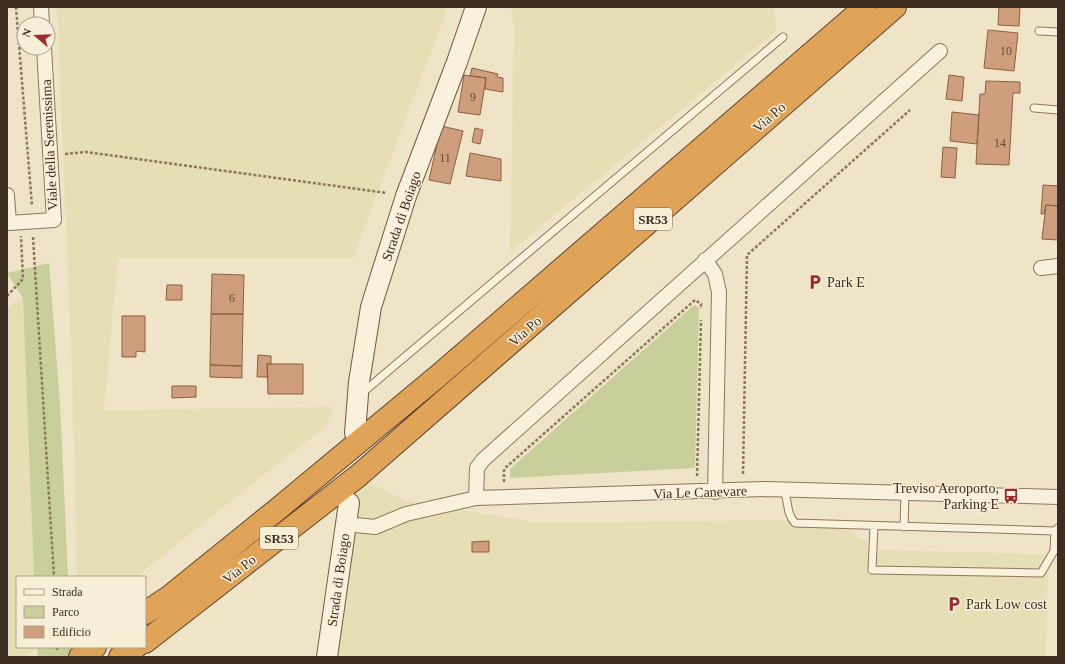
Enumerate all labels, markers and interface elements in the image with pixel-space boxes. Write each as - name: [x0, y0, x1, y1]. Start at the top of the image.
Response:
- north arrow: [16, 16, 56, 56]
- text: N: [20, 27, 34, 38]
- house number: 10: [1000, 44, 1012, 58]
- street label: Viale della Serenissima: [39, 78, 60, 211]
- house number: 9: [470, 90, 476, 104]
- street label: Via Po: [750, 99, 788, 135]
- house number: 14: [994, 136, 1006, 150]
- house number: 11: [439, 151, 451, 165]
- street label: Strada di Boiago: [379, 169, 424, 263]
- road number: SR53: [634, 208, 672, 230]
- parking icon: Park E: [806, 273, 824, 291]
- place label: Park E: [827, 275, 865, 290]
- house number: 6: [229, 291, 235, 305]
- street label: Via Po: [506, 313, 544, 349]
- place label: Treviso Aeroporto, Parking E: [893, 481, 999, 512]
- street label: Via Le Canevare: [653, 483, 747, 502]
- bus stop icon: Treviso Aeroporto, Parking E: [1002, 487, 1020, 505]
- road number: SR53: [260, 527, 298, 549]
- street label: Strada di Boiago: [325, 532, 352, 628]
- street label: Via Po: [220, 552, 259, 587]
- legend: [16, 576, 146, 648]
- text: Strada: [52, 585, 83, 599]
- parking icon: Park Low cost: [945, 595, 963, 613]
- place label: Park Low cost: [966, 597, 1047, 612]
- text: Parco: [52, 605, 79, 619]
- text: Edificio: [52, 625, 91, 639]

